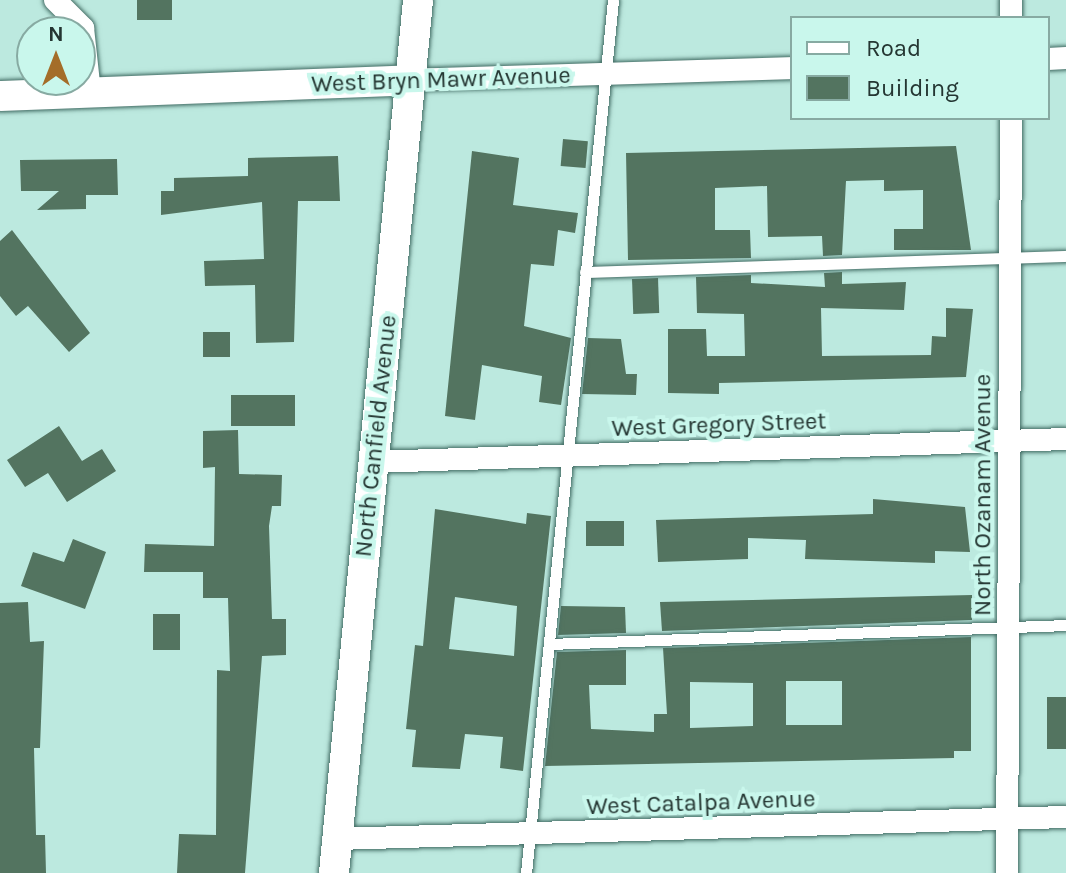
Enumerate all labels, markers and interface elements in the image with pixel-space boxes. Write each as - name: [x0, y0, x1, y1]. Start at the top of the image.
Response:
- north arrow: [16, 16, 96, 96]
- legend: [790, 16, 1050, 120]
- text: N: [48, 21, 64, 47]
- text: Road: [866, 34, 921, 62]
- street label: West Bryn Mawr Avenue: [311, 61, 571, 99]
- text: Building: [866, 74, 959, 102]
- street label: North Canfield Avenue: [349, 314, 403, 558]
- street label: North Ozanam Avenue: [969, 374, 997, 616]
- street label: West Gregory Street: [611, 407, 827, 443]
- street label: West Catalpa Avenue: [586, 785, 816, 821]

